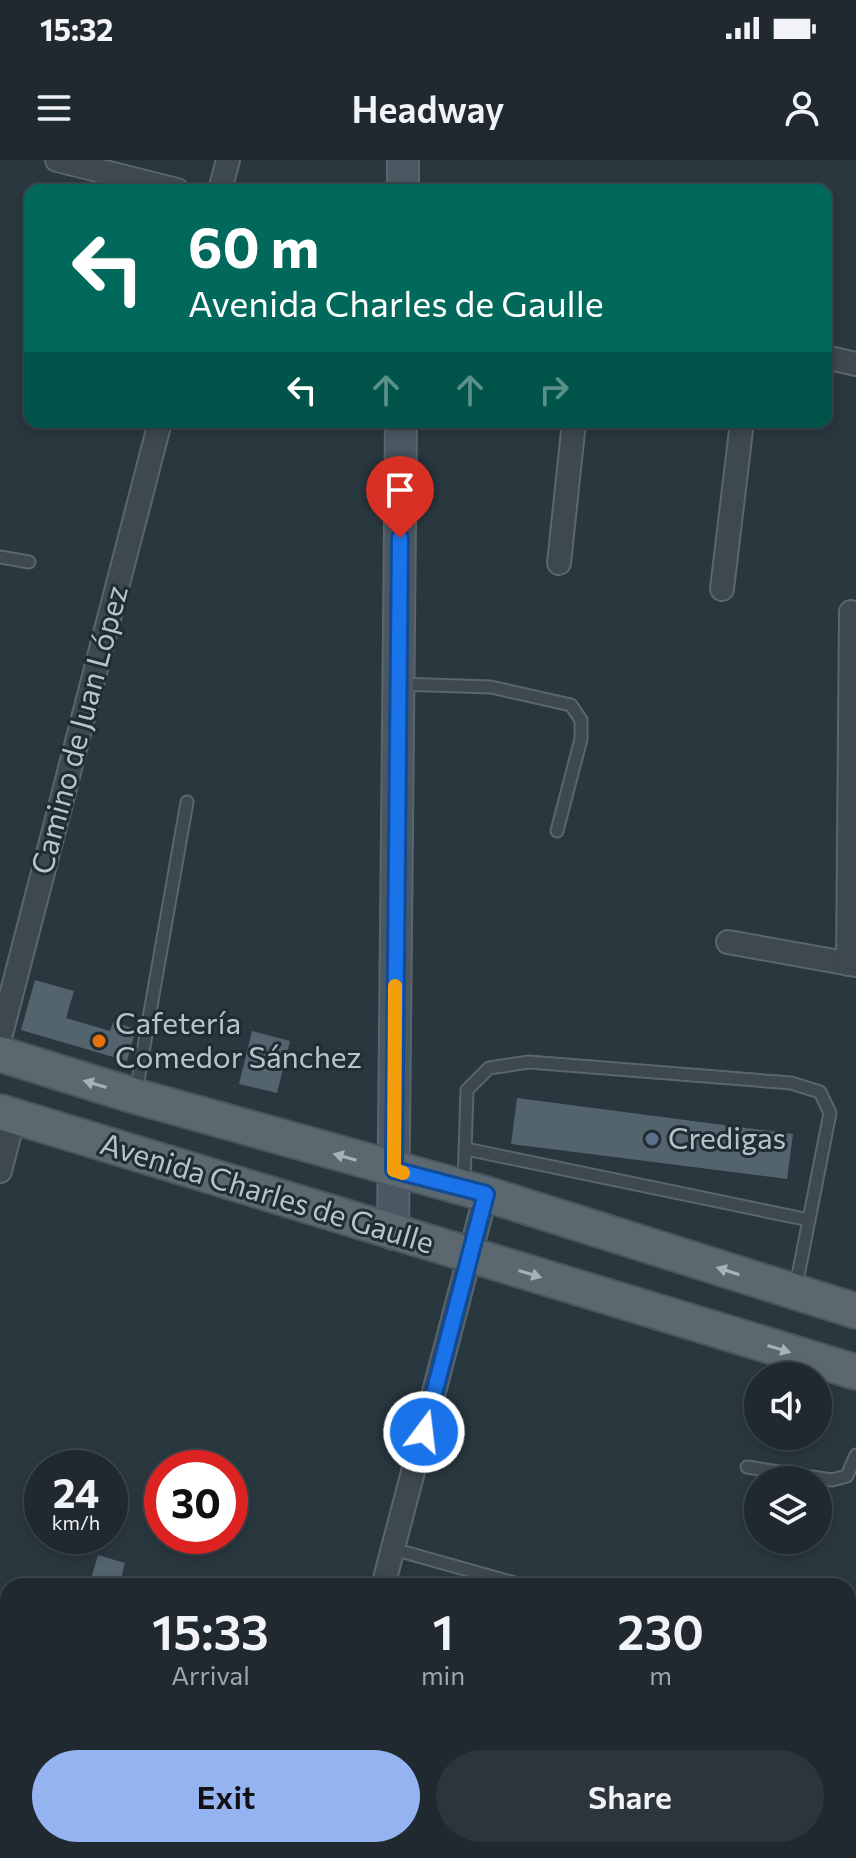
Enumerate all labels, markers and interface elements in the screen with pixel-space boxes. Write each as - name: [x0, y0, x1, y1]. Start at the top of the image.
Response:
- text: 15:32: [40, 10, 113, 47]
- icon: menu: [32, 86, 76, 130]
- text: Headway: [351, 86, 505, 130]
- icon: person: [780, 86, 824, 130]
- text: 60 m: [188, 211, 319, 280]
- icon: left: [56, 216, 160, 320]
- text: Avenida Charles de Gaulle: [188, 280, 604, 324]
- icon: left: [280, 368, 324, 412]
- icon: ahead: [364, 368, 408, 412]
- icon: ahead: [448, 368, 492, 412]
- icon: right: [532, 368, 576, 412]
- pin: [366, 456, 434, 538]
- icon: arrive: [378, 468, 422, 512]
- street label: Camino de Juan López: [21, 581, 134, 878]
- place label: Cafetería Comedor Sánchez: [115, 1003, 362, 1074]
- marker: Cafetería Comedor Sánchez: [90, 1032, 108, 1050]
- one-way arrow: [83, 1077, 107, 1090]
- place label: Credigas: [668, 1118, 786, 1155]
- street label: Avenida Charles de Gaulle: [97, 1123, 439, 1260]
- marker: Credigas: [643, 1130, 661, 1148]
- one-way arrow: [332, 1150, 357, 1162]
- one-way arrow: [716, 1264, 740, 1276]
- one-way arrow: [518, 1268, 542, 1281]
- one-way arrow: [767, 1343, 791, 1356]
- map controls: [744, 1362, 832, 1554]
- button: sound: [744, 1362, 832, 1450]
- position arrow: [382, 1390, 466, 1474]
- speed limit sign: 30: [144, 1450, 248, 1554]
- button: layers: [744, 1466, 832, 1554]
- text: 24: [53, 1467, 99, 1516]
- text: km/h: [52, 1510, 100, 1534]
- text: 15:33: [152, 1601, 269, 1660]
- text: 1: [432, 1601, 454, 1660]
- text: 230: [617, 1601, 704, 1660]
- text: Arrival: [171, 1659, 250, 1690]
- text: min: [421, 1659, 465, 1690]
- text: m: [649, 1659, 672, 1690]
- button: Exit: [32, 1750, 420, 1842]
- button: Share: [436, 1750, 824, 1842]

